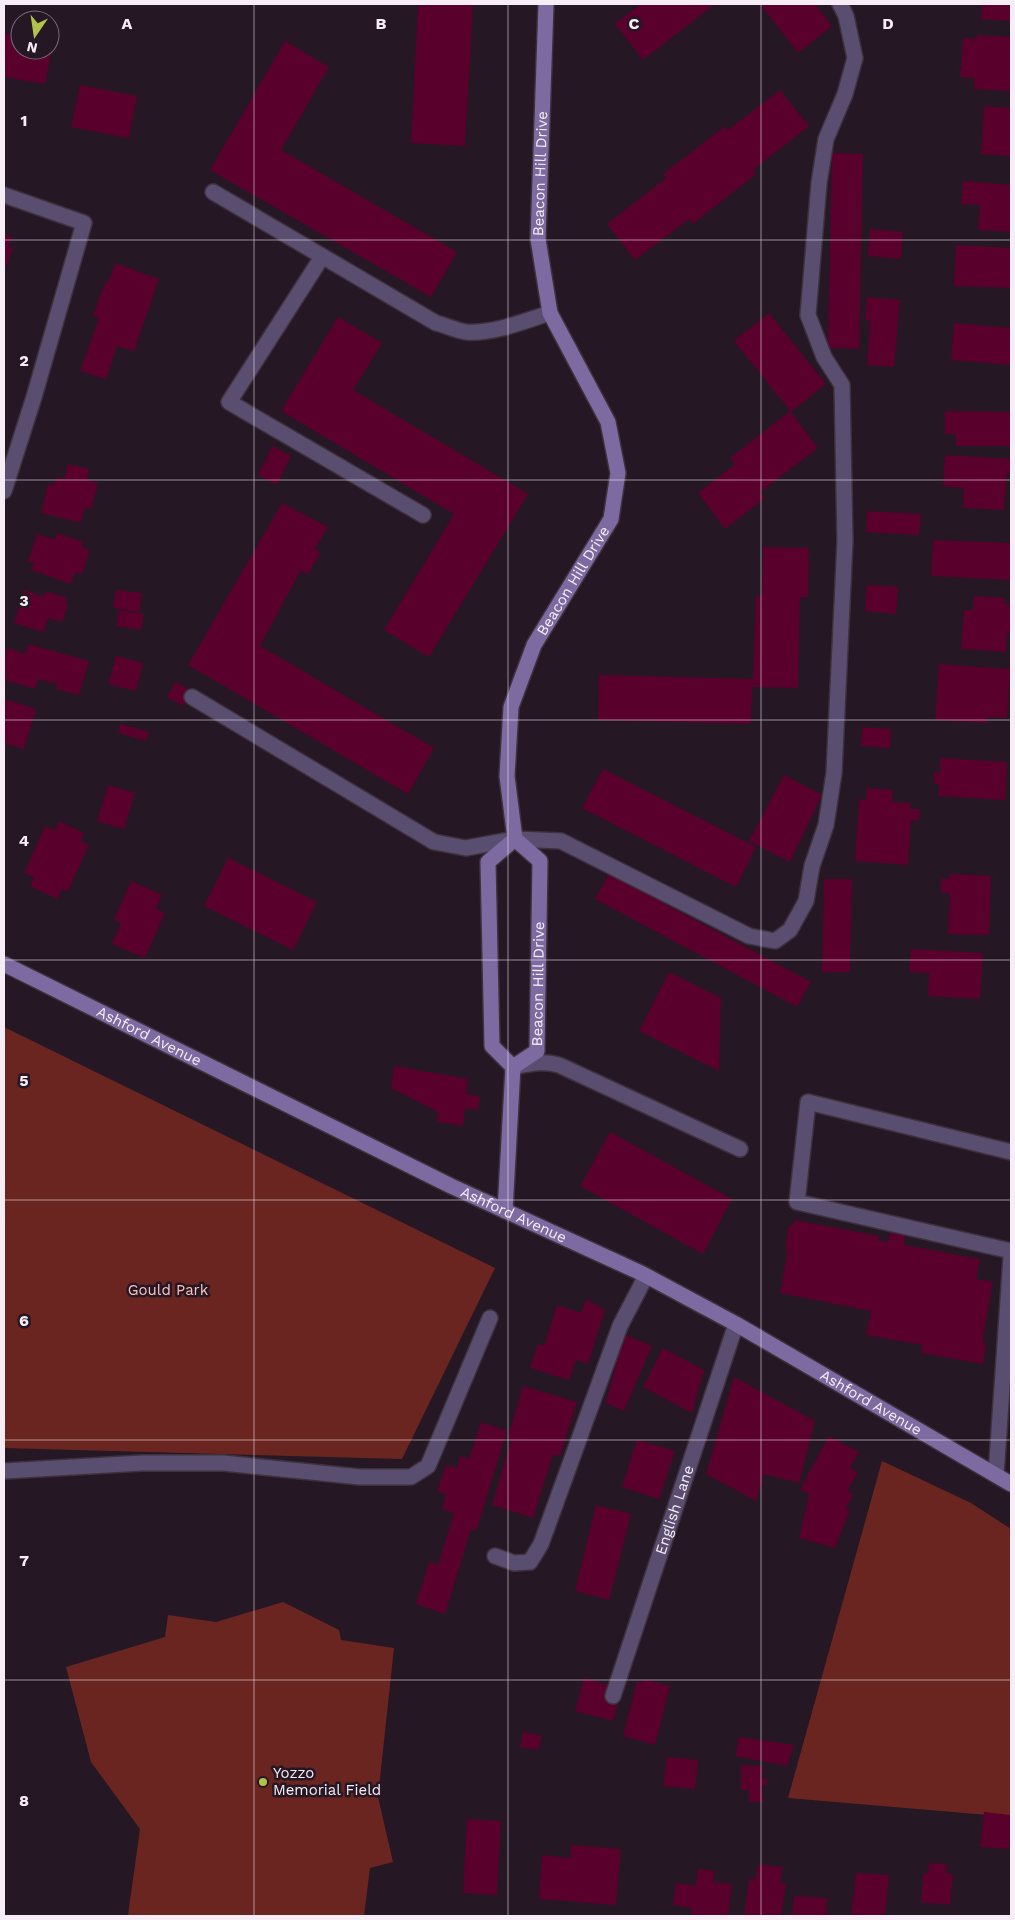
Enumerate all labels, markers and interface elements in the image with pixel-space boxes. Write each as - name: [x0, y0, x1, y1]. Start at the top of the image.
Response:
- north arrow: [10, 10, 60, 60]
- text: A: [122, 14, 133, 33]
- text: B: [376, 14, 387, 33]
- text: C: [629, 14, 640, 33]
- text: D: [882, 14, 894, 33]
- text: N: [25, 39, 39, 57]
- text: 1: [21, 111, 27, 130]
- street label: Beacon Hill Drive: [529, 111, 551, 236]
- text: 2: [19, 351, 29, 370]
- street label: Beacon Hill Drive: [533, 523, 613, 639]
- text: 3: [19, 591, 29, 610]
- text: 4: [19, 831, 29, 850]
- street label: Beacon Hill Drive: [528, 921, 548, 1046]
- street label: Ashford Avenue: [94, 1003, 204, 1070]
- text: 5: [19, 1071, 29, 1090]
- street label: Ashford Avenue: [458, 1183, 569, 1247]
- park label: Gould Park: [128, 1281, 209, 1299]
- text: 6: [19, 1311, 29, 1330]
- street label: Ashford Avenue: [817, 1366, 925, 1439]
- street label: English Lane: [651, 1463, 698, 1557]
- text: 7: [19, 1551, 29, 1570]
- place label: Yozzo Memorial Field: [273, 1764, 381, 1799]
- marker: Yozzo Memorial Field: [257, 1776, 269, 1788]
- text: 8: [19, 1791, 29, 1810]

